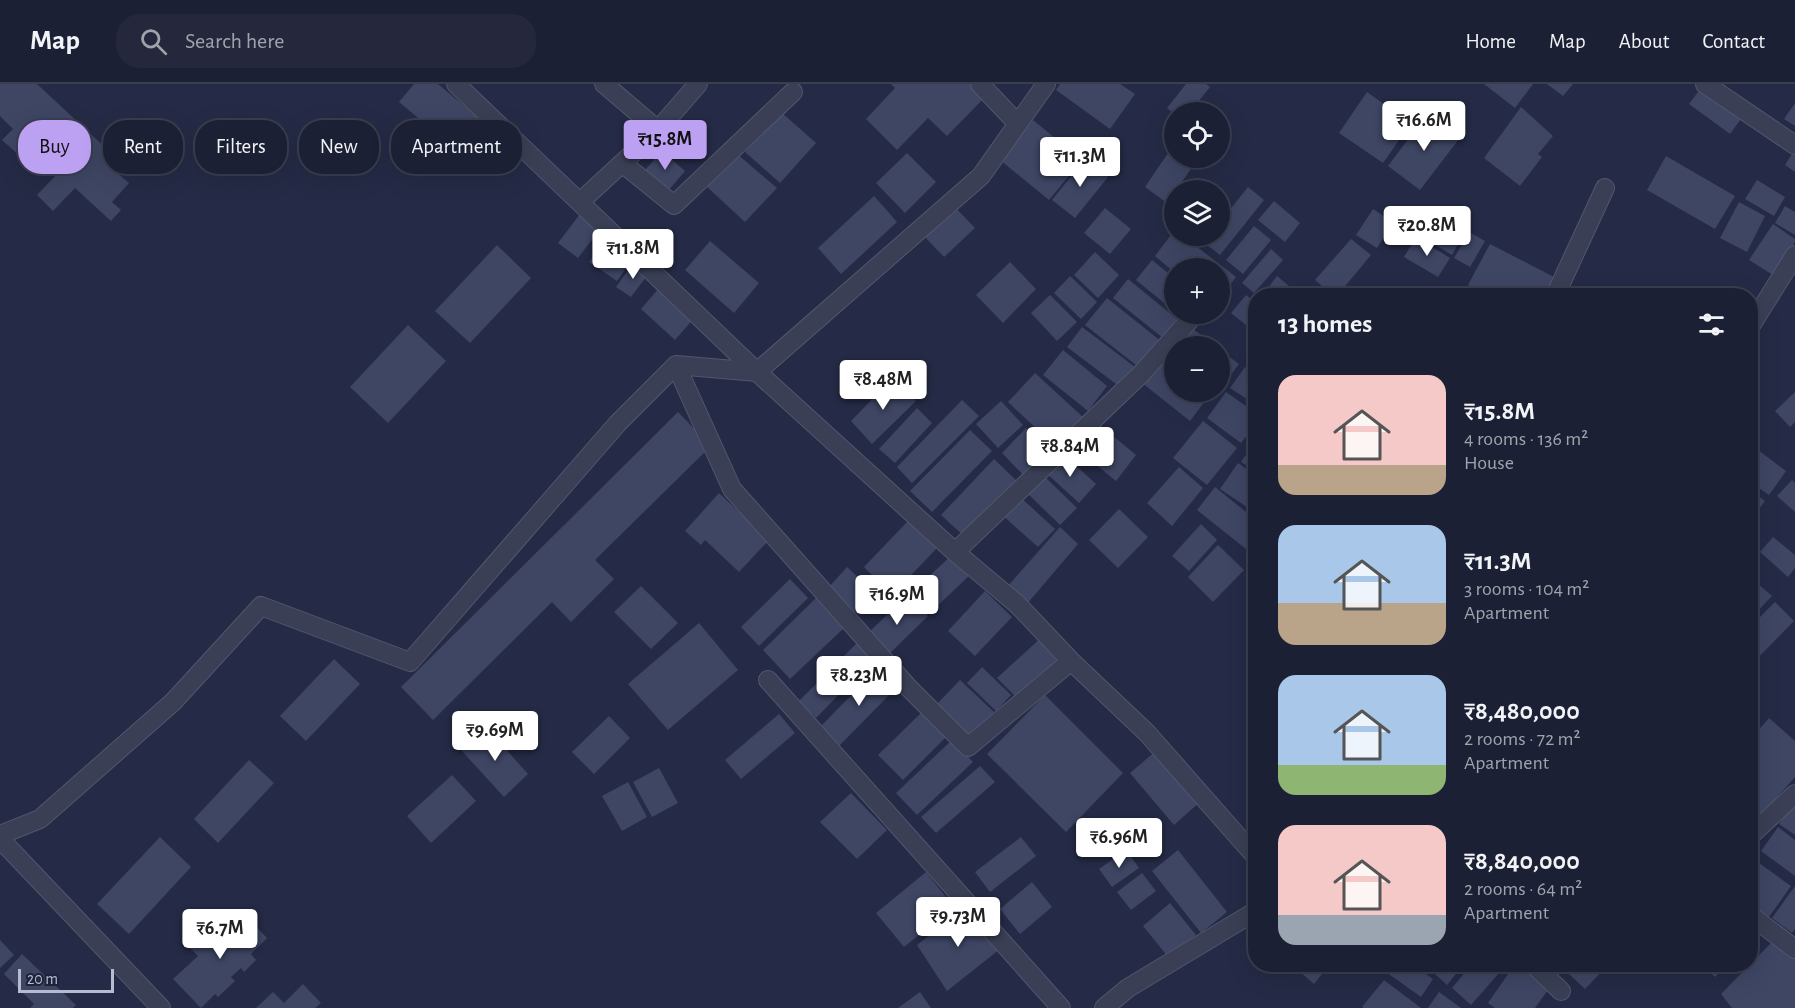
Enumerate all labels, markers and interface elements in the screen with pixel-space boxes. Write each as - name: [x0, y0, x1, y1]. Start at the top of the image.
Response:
- search box: [116, 14, 536, 68]
- icon: search: [137, 25, 170, 58]
- text: Map: [30, 27, 80, 55]
- text: Search here: [185, 30, 284, 52]
- text: Home: [1465, 31, 1516, 52]
- text: Map: [1549, 31, 1586, 52]
- text: About: [1619, 31, 1669, 52]
- text: Contact: [1702, 31, 1765, 52]
- pin: ₹16.6M: [1375, 101, 1473, 152]
- map controls: [1164, 102, 1230, 402]
- button: locate: [1164, 102, 1230, 168]
- text: ₹16.6M: [1396, 110, 1452, 130]
- chip: Buy: [18, 120, 91, 174]
- chip: Rent: [103, 120, 183, 174]
- chip: Filters: [195, 120, 287, 174]
- chip: New: [299, 120, 379, 174]
- chip: Apartment: [391, 120, 522, 174]
- pin: ₹15.8M: [616, 120, 714, 171]
- text: ₹15.8M: [638, 129, 692, 149]
- pin: ₹11.3M: [1031, 137, 1129, 188]
- text: ₹11.3M: [1054, 146, 1106, 166]
- button: layers: [1164, 180, 1230, 246]
- pin: ₹20.8M: [1378, 206, 1476, 257]
- text: ₹20.8M: [1398, 215, 1456, 235]
- pin: ₹11.8M: [584, 229, 682, 280]
- text: ₹11.8M: [606, 238, 660, 258]
- button: +: [1164, 258, 1230, 324]
- icon: filters: [1695, 308, 1728, 341]
- text: 13 homes: [1278, 311, 1372, 337]
- button: −: [1164, 336, 1230, 402]
- pin: ₹8.48M: [834, 360, 932, 411]
- text: ₹8.48M: [854, 369, 912, 389]
- text: ₹15.8M: [1464, 398, 1535, 424]
- icon: home: [1326, 399, 1398, 471]
- pin: ₹8.84M: [1021, 427, 1119, 478]
- text: 4 rooms · 136 m²: [1464, 429, 1588, 449]
- text: ₹8.84M: [1041, 436, 1099, 456]
- text: House: [1464, 453, 1514, 473]
- text: ₹11.3M: [1464, 548, 1532, 574]
- icon: home: [1326, 549, 1398, 621]
- pin: ₹16.9M: [848, 575, 946, 626]
- text: 3 rooms · 104 m²: [1464, 579, 1589, 599]
- text: ₹16.9M: [869, 584, 925, 604]
- text: Apartment: [1464, 603, 1549, 623]
- pin: ₹8.23M: [810, 656, 908, 707]
- text: ₹8.23M: [831, 665, 887, 685]
- text: ₹8,480,000: [1464, 698, 1580, 724]
- icon: home: [1326, 699, 1398, 771]
- pin: ₹9.69M: [446, 711, 544, 762]
- text: ₹9.69M: [466, 720, 524, 740]
- text: 2 rooms · 72 m²: [1464, 729, 1581, 749]
- text: Apartment: [1464, 753, 1549, 773]
- pin: ₹6.96M: [1070, 818, 1168, 869]
- text: ₹6.96M: [1090, 827, 1148, 847]
- text: ₹8,840,000: [1464, 848, 1580, 874]
- icon: home: [1326, 849, 1398, 921]
- text: 2 rooms · 64 m²: [1464, 879, 1582, 899]
- pin: ₹9.73M: [909, 897, 1007, 948]
- text: Apartment: [1464, 903, 1549, 923]
- text: ₹9.73M: [930, 906, 986, 926]
- pin: ₹6.7M: [178, 909, 262, 960]
- text: ₹6.7M: [196, 918, 244, 938]
- scale bar: [18, 966, 114, 994]
- text: 20 m: [27, 971, 58, 987]

